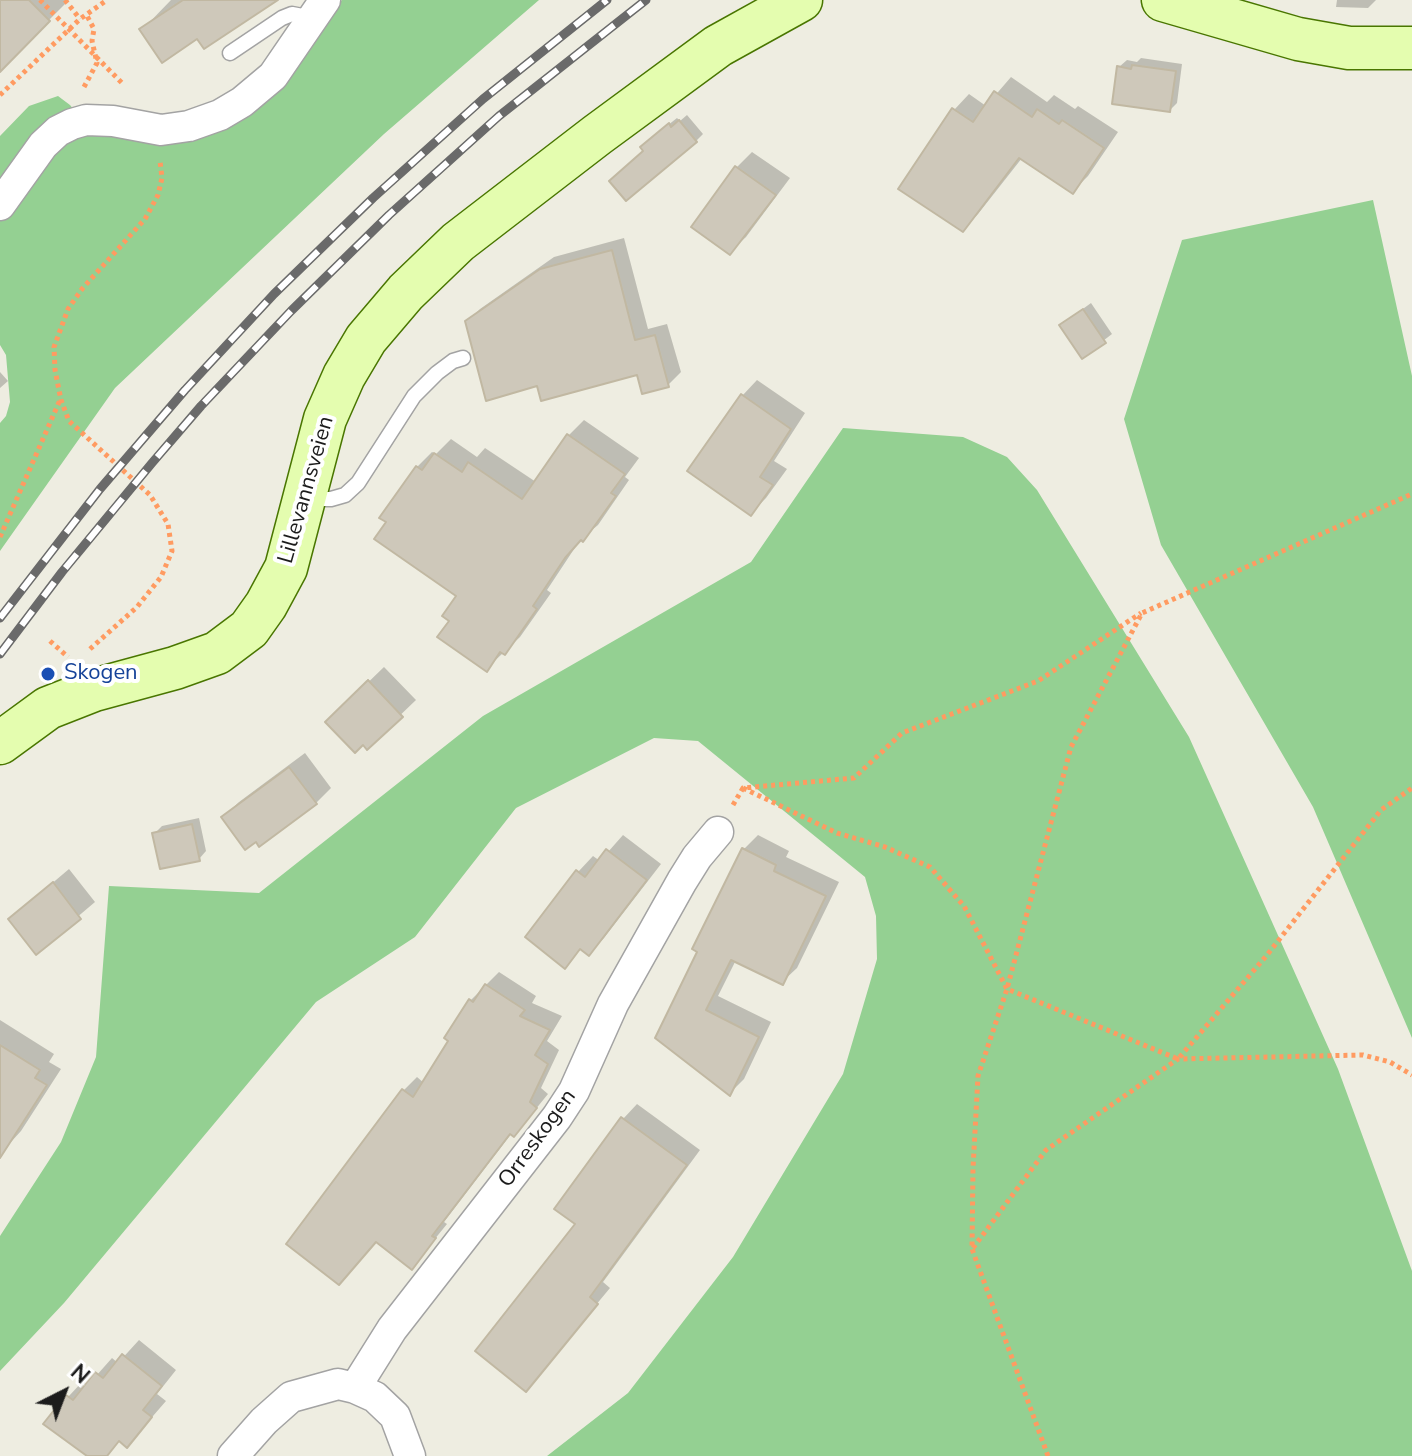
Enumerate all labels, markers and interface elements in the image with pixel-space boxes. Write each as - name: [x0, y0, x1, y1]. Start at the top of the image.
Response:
- street label: Lillevannsveien: [273, 413, 341, 567]
- place label: Skogen: [64, 661, 138, 687]
- marker: Skogen: [39, 665, 57, 683]
- street label: Orreskogen: [494, 1085, 582, 1193]
- north arrow: [24, 1352, 104, 1432]
- text: N: [64, 1358, 96, 1391]

